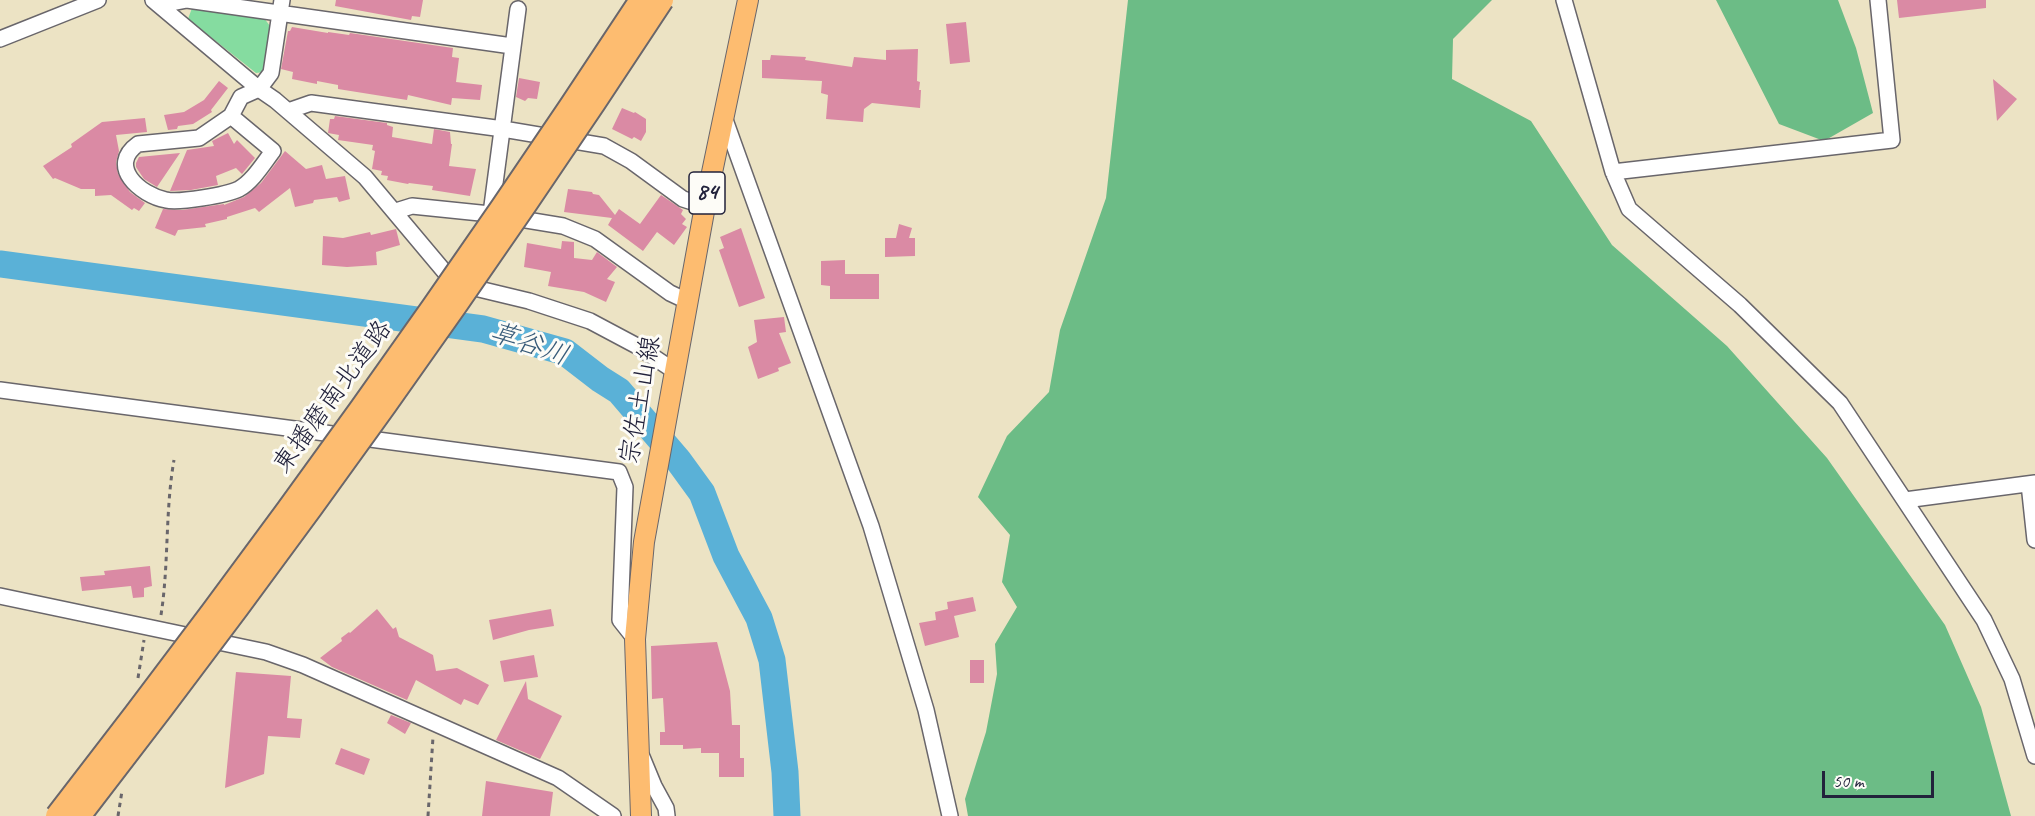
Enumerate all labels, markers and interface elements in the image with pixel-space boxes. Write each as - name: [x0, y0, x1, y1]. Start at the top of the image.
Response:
- road number: 84: [689, 172, 725, 214]
- street label: 東播磨南北道路: [267, 314, 399, 480]
- water label: 草谷川: [485, 316, 573, 374]
- street label: 宗佐土山線: [614, 333, 668, 467]
- scale bar: [1825, 759, 1938, 797]
- text: 50 m: [1833, 770, 1864, 792]

